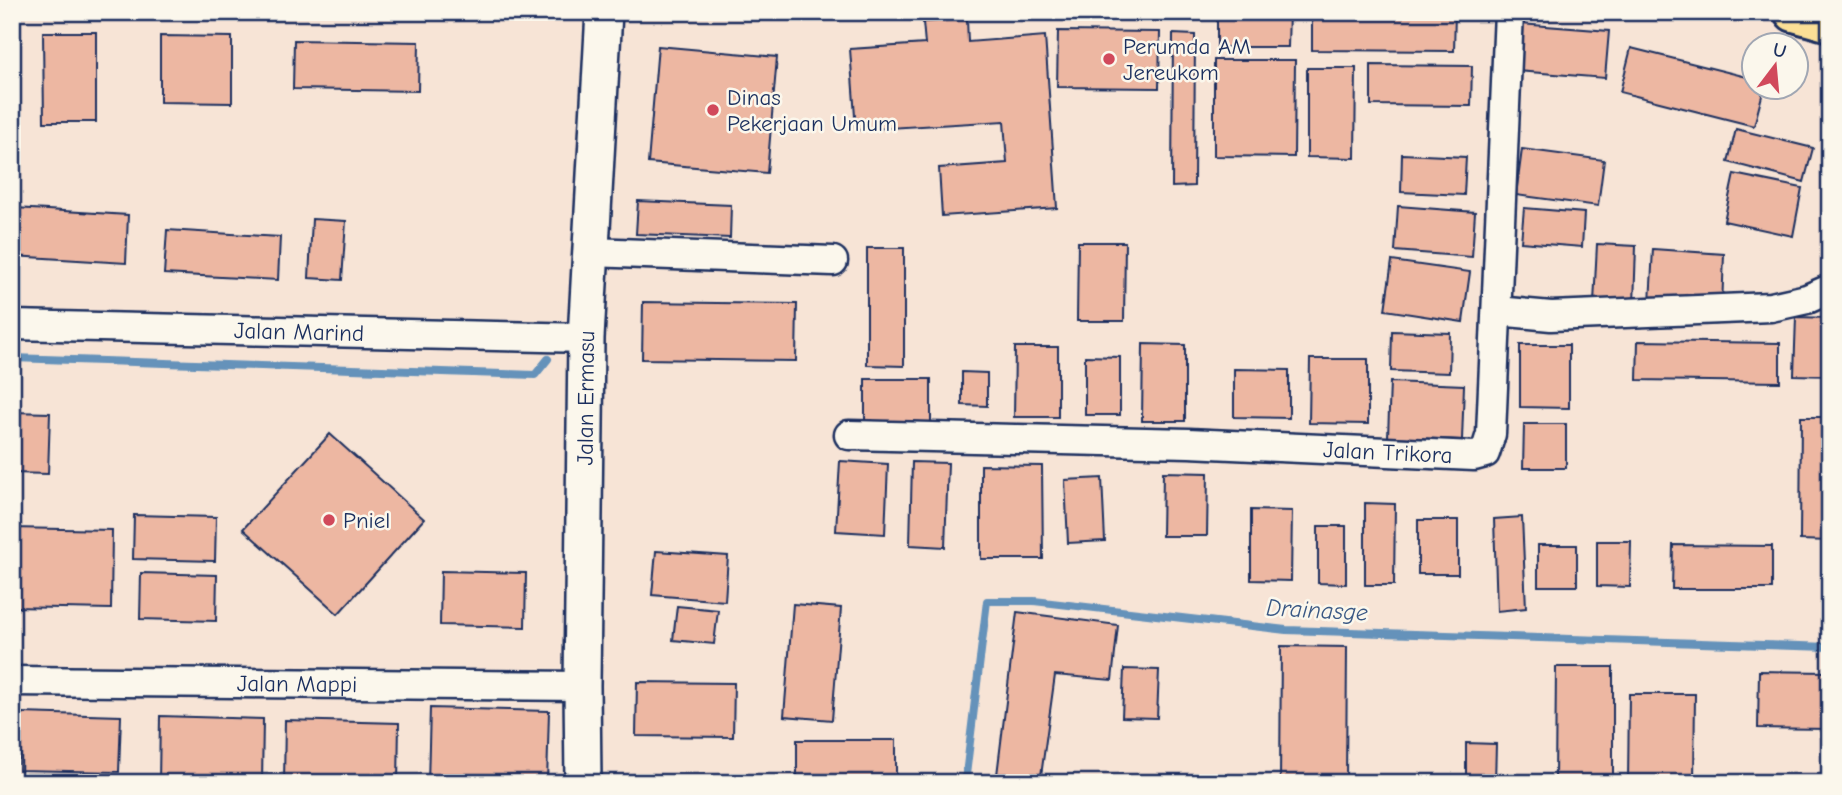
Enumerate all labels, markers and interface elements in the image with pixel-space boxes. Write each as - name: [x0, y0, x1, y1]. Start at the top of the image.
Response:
- north arrow: [1741, 32, 1811, 102]
- place label: Perumda AM Jereukom: [1123, 33, 1251, 86]
- text: U: [1770, 38, 1789, 63]
- marker: Perumda AM Jereukom: [1101, 51, 1117, 67]
- place label: Dinas Pekerjaan Umum: [727, 84, 897, 137]
- marker: Dinas Pekerjaan Umum: [705, 102, 721, 118]
- street label: Jalan Marind: [234, 317, 364, 346]
- street label: Jalan Ermasu: [571, 330, 600, 466]
- street label: Jalan Trikora: [1322, 436, 1453, 469]
- place label: Pniel: [343, 507, 390, 534]
- marker: Pniel: [321, 512, 337, 528]
- water label: Drainasge: [1265, 593, 1369, 627]
- street label: Jalan Mappi: [237, 669, 357, 698]

